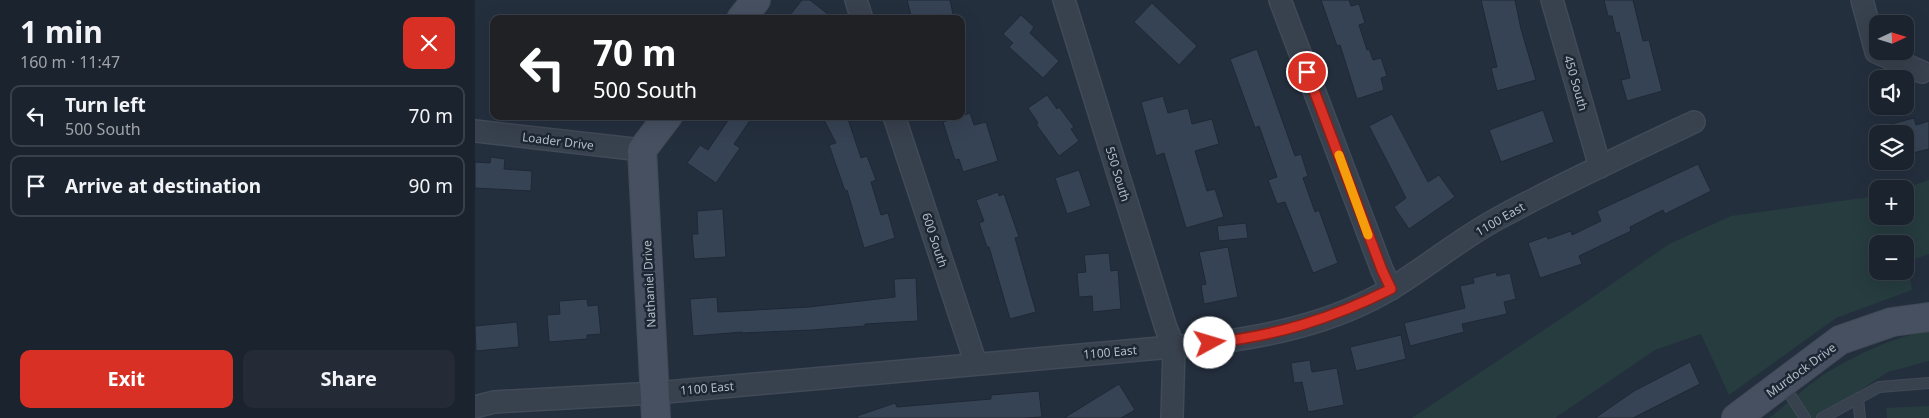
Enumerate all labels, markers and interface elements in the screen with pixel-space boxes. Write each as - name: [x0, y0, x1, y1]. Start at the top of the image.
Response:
- text: 1 min: [20, 11, 103, 52]
- north arrow: [1869, 15, 1914, 60]
- map controls: [1869, 15, 1914, 280]
- button: close: [403, 17, 455, 69]
- text: 70 m: [593, 29, 676, 76]
- icon: left: [510, 35, 575, 100]
- text: 160 m · 11:47: [20, 51, 120, 73]
- pin: [1286, 51, 1328, 93]
- street label: 450 South: [1560, 53, 1592, 113]
- icon: arrive: [1293, 58, 1321, 86]
- button: sound: [1869, 70, 1914, 115]
- text: 500 South: [593, 74, 697, 104]
- text: Turn left: [65, 92, 146, 118]
- icon: left: [22, 102, 50, 130]
- text: 70 m: [409, 103, 453, 129]
- text: 500 South: [65, 118, 141, 140]
- button: layers: [1869, 125, 1914, 170]
- street label: Loader Drive: [521, 128, 595, 154]
- street label: 550 South: [1102, 144, 1134, 204]
- icon: arrive: [22, 172, 50, 200]
- text: Arrive at destination: [65, 173, 261, 199]
- text: 90 m: [409, 173, 453, 199]
- button: +: [1869, 180, 1914, 225]
- street label: 1100 East: [1472, 198, 1528, 240]
- street label: 600 South: [918, 210, 952, 270]
- button: −: [1869, 235, 1914, 280]
- street label: Nathaniel Drive: [638, 240, 660, 328]
- position arrow: [1183, 316, 1235, 368]
- street label: Murdock Drive: [1763, 339, 1840, 401]
- street label: 1100 East: [1082, 341, 1138, 363]
- button: Exit: [20, 350, 233, 408]
- button: Share: [243, 350, 455, 408]
- street label: 1100 East: [679, 377, 735, 399]

